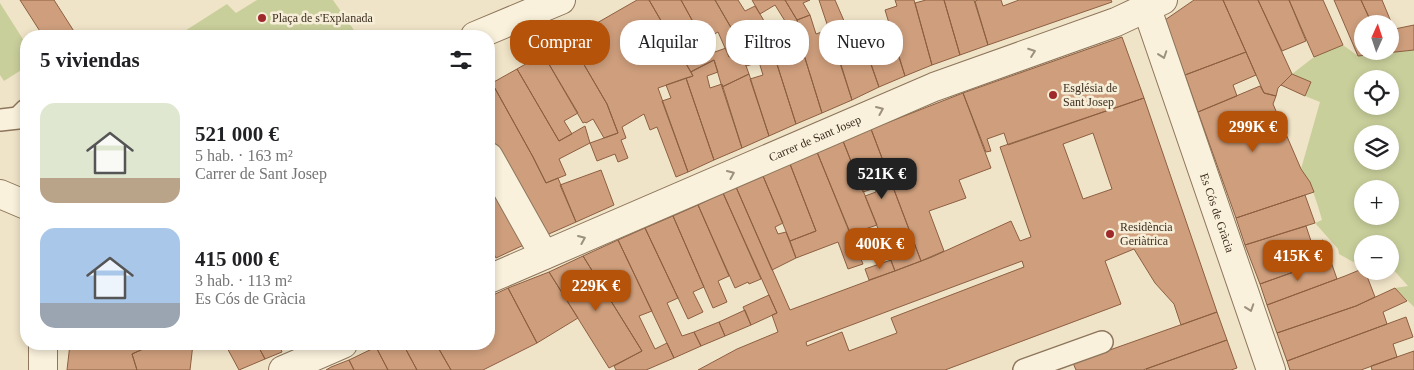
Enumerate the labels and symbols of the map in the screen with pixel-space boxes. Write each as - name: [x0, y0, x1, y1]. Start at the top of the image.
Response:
- place label: Plaça de s'Explanada: [272, 11, 373, 25]
- marker: Plaça de s'Explanada: [256, 12, 268, 24]
- north arrow: [1354, 15, 1399, 60]
- one-way arrow: [1027, 48, 1035, 58]
- one-way arrow: [1157, 50, 1167, 58]
- place label: Església de Sant Josep: [1063, 81, 1117, 109]
- marker: Església de Sant Josep: [1047, 89, 1059, 101]
- one-way arrow: [875, 106, 884, 117]
- pin: 299K €: [1212, 110, 1294, 153]
- street label: Carrer de Sant Josep: [767, 112, 863, 164]
- pin: 521K €: [841, 158, 923, 200]
- one-way arrow: [726, 170, 735, 181]
- street label: Es Cós de Gràcia: [1197, 171, 1237, 255]
- place label: Residència Geriàtrica: [1120, 220, 1173, 248]
- pin: 400K €: [839, 228, 921, 270]
- marker: Residència Geriàtrica: [1104, 228, 1116, 240]
- one-way arrow: [577, 234, 585, 244]
- pin: 415K €: [1257, 240, 1339, 282]
- pin: 229K €: [555, 270, 637, 312]
- one-way arrow: [1244, 303, 1254, 311]

